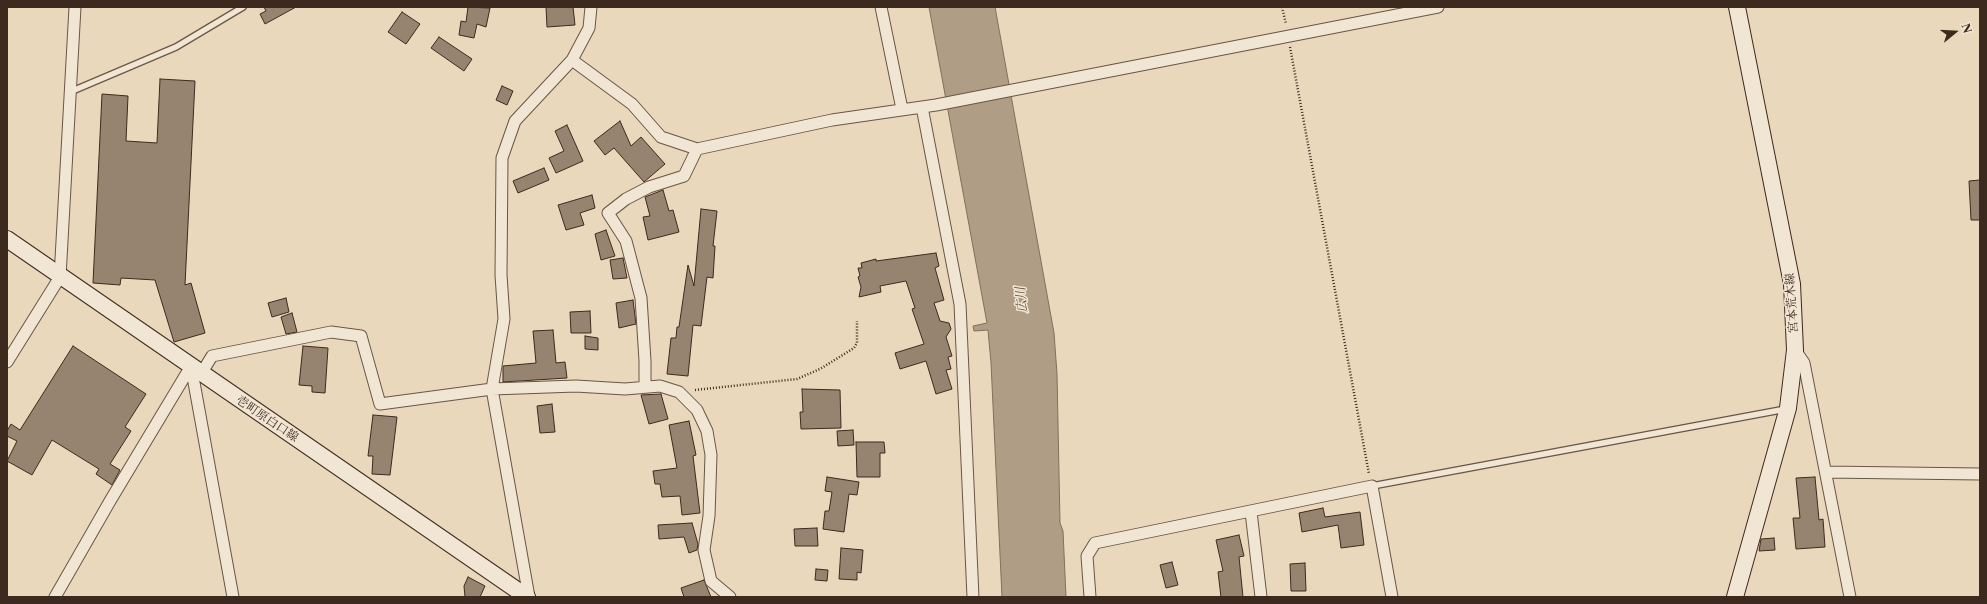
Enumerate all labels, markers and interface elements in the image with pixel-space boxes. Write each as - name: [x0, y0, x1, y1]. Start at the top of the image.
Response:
- north arrow: [1935, 12, 1975, 52]
- text: N: [1958, 22, 1975, 35]
- street label: 宮本荒木線: [1783, 273, 1801, 333]
- water label: 広川: [1013, 286, 1031, 314]
- street label: 壱町原白口線: [233, 393, 301, 445]

